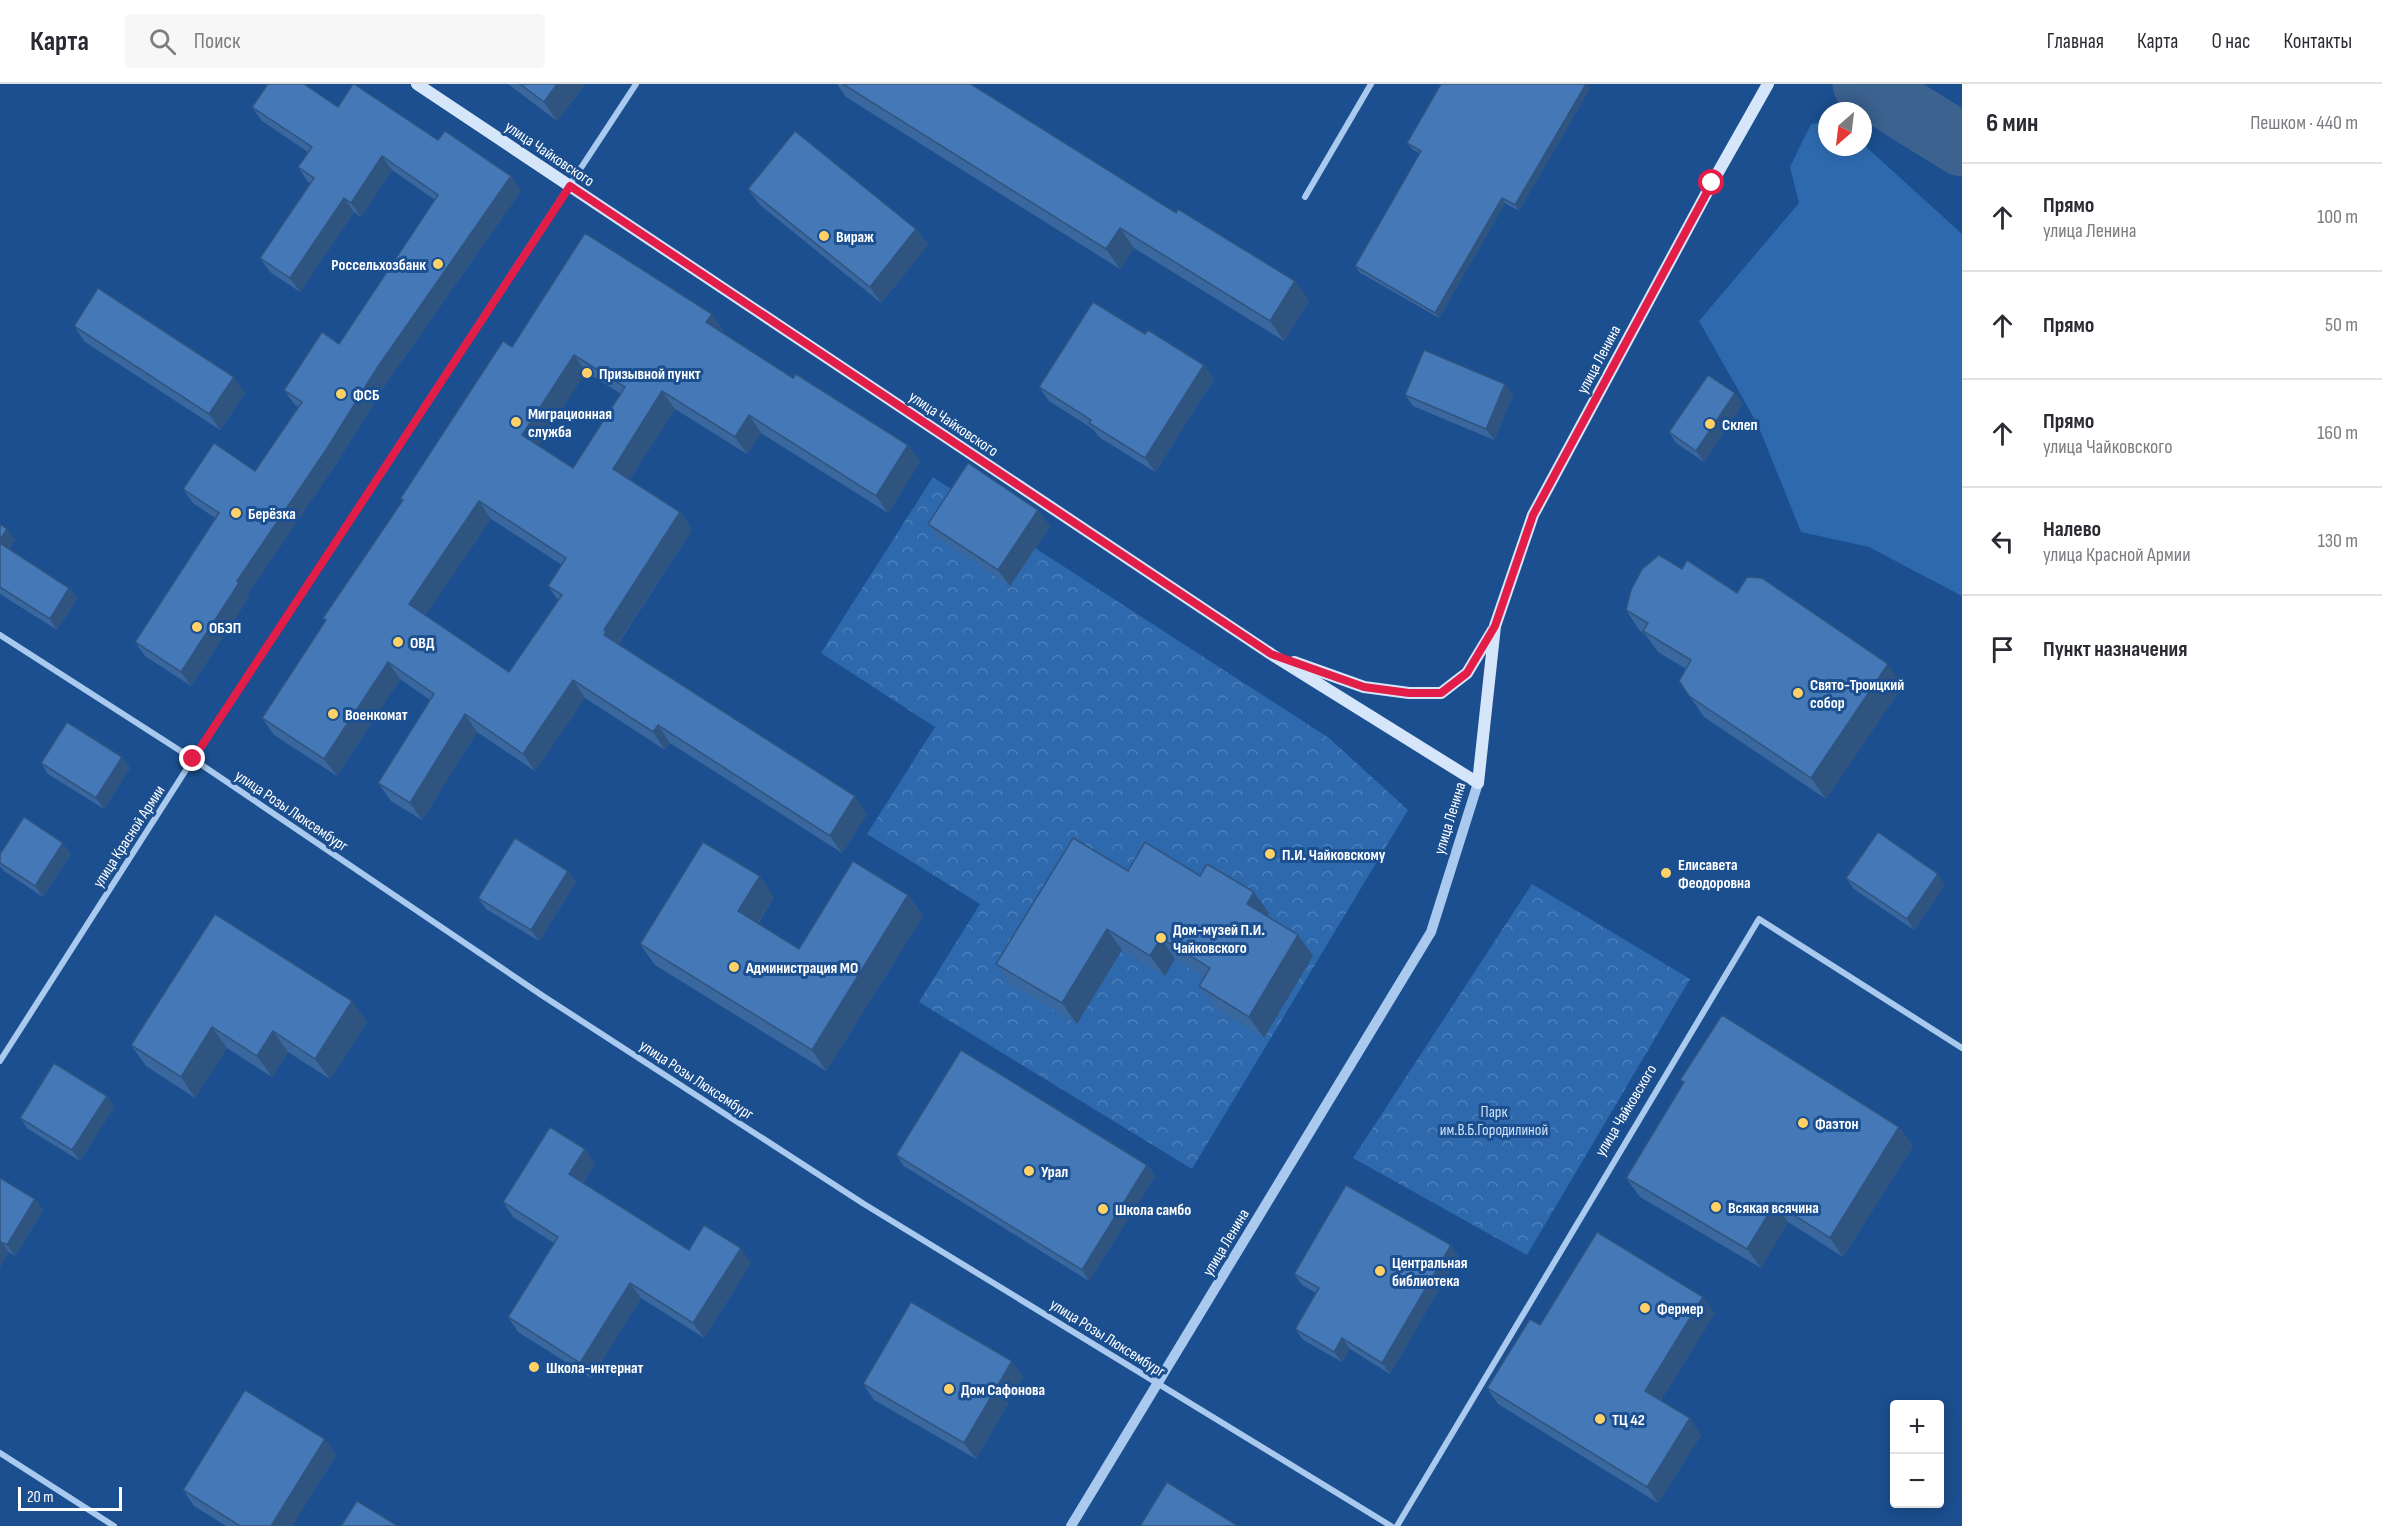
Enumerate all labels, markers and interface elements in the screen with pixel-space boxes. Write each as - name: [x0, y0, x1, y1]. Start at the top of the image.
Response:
- search box: [125, 14, 545, 68]
- text: Карта: [30, 25, 89, 58]
- icon: search: [146, 25, 179, 58]
- text: Поиск: [194, 28, 240, 55]
- text: Главная: [2047, 29, 2104, 54]
- text: Карта: [2137, 29, 2178, 54]
- text: О нас: [2211, 29, 2250, 54]
- text: Контакты: [2283, 29, 2352, 54]
- north arrow: [1818, 102, 1872, 156]
- text: 6 мин: [1986, 108, 2038, 139]
- text: Пешком · 440 m: [2250, 111, 2358, 135]
- street label: улица Чайковского: [501, 117, 597, 191]
- route start: [1698, 169, 1724, 195]
- text: Прямо: [2043, 192, 2094, 219]
- icon: ahead: [1986, 201, 2019, 234]
- text: 100 m: [2317, 205, 2358, 229]
- text: улица Ленина: [2043, 219, 2136, 243]
- place label: Вираж: [836, 228, 874, 247]
- marker: Вираж: [817, 229, 831, 243]
- place label: Россельхозбанк: [331, 256, 426, 275]
- marker: Россельхозбанк: [431, 257, 445, 271]
- icon: ahead: [1986, 309, 2019, 342]
- text: Прямо: [2043, 312, 2094, 339]
- text: 50 m: [2325, 313, 2358, 337]
- street label: улица Ленина: [1573, 322, 1625, 397]
- place label: Призывной пункт: [599, 365, 701, 384]
- marker: Призывной пункт: [580, 366, 594, 380]
- place label: ФСБ: [353, 386, 380, 405]
- marker: ФСБ: [334, 387, 348, 401]
- street label: улица Чайковского: [905, 387, 1001, 461]
- place label: Миграционная служба: [528, 405, 612, 442]
- text: Прямо: [2043, 408, 2094, 435]
- marker: Миграционная служба: [509, 415, 523, 429]
- place label: Склеп: [1722, 416, 1758, 435]
- marker: Склеп: [1703, 417, 1717, 431]
- icon: ahead: [1986, 417, 2019, 450]
- text: 160 m: [2317, 421, 2358, 445]
- text: улица Чайковского: [2043, 435, 2173, 459]
- place label: Берёзка: [248, 505, 296, 524]
- marker: Берёзка: [229, 506, 243, 520]
- text: Налево: [2043, 516, 2101, 543]
- icon: left: [1986, 525, 2019, 558]
- text: 130 m: [2318, 529, 2358, 553]
- text: улица Красной Армии: [2043, 543, 2191, 567]
- place label: ОБЭП: [209, 619, 241, 638]
- marker: ОБЭП: [190, 620, 204, 634]
- icon: arrive: [1986, 633, 2019, 666]
- place label: ОВД: [410, 634, 435, 653]
- marker: ОВД: [391, 635, 405, 649]
- text: Пункт назначения: [2043, 636, 2187, 663]
- place label: Свято-Троицкий собор: [1810, 676, 1904, 713]
- marker: Свято-Троицкий собор: [1791, 686, 1805, 700]
- place label: Военкомат: [345, 706, 408, 725]
- marker: Военкомат: [326, 707, 340, 721]
- route end: [179, 745, 205, 771]
- street label: улица Розы Люксембург: [231, 766, 352, 856]
- street label: улица Ленина: [1430, 780, 1470, 857]
- street label: улица Красной Армии: [89, 782, 169, 892]
- place label: П.И. Чайковскому: [1282, 846, 1386, 865]
- marker: П.И. Чайковскому: [1263, 847, 1277, 861]
- place label: Елисавета Феодоровна: [1678, 856, 1751, 893]
- marker: Елисавета Феодоровна: [1659, 866, 1673, 880]
- place label: Дом-музей П.И. Чайковского: [1173, 921, 1265, 958]
- marker: Дом-музей П.И. Чайковского: [1154, 931, 1168, 945]
- place label: Администрация МО: [745, 959, 858, 978]
- marker: Администрация МО: [727, 960, 741, 974]
- street label: улица Розы Люксембург: [635, 1036, 757, 1124]
- street label: улица Чайковского: [1591, 1061, 1661, 1160]
- park label: Парк им.В.Б.Городилиной: [1440, 1103, 1548, 1140]
- place label: Фаэтон: [1815, 1115, 1858, 1134]
- marker: Фаэтон: [1796, 1116, 1810, 1130]
- place label: Урал: [1041, 1163, 1068, 1182]
- marker: Урал: [1022, 1164, 1036, 1178]
- place label: Всякая всячина: [1728, 1199, 1819, 1218]
- marker: Всякая всячина: [1709, 1200, 1723, 1214]
- place label: Школа самбо: [1115, 1201, 1191, 1220]
- marker: Школа самбо: [1096, 1202, 1110, 1216]
- street label: улица Ленина: [1199, 1206, 1254, 1280]
- place label: Центральная библиотека: [1392, 1254, 1468, 1291]
- marker: Центральная библиотека: [1373, 1264, 1387, 1278]
- street label: улица Розы Люксембург: [1046, 1295, 1169, 1382]
- place label: Фермер: [1657, 1300, 1704, 1319]
- marker: Фермер: [1638, 1301, 1652, 1315]
- place label: Школа-интернат: [546, 1359, 644, 1378]
- marker: Школа-интернат: [527, 1360, 541, 1374]
- place label: Дом Сафонова: [961, 1381, 1045, 1400]
- marker: Дом Сафонова: [942, 1382, 956, 1396]
- map controls: [1890, 1400, 1944, 1508]
- button: +: [1890, 1400, 1944, 1454]
- place label: ТЦ 42: [1612, 1411, 1645, 1430]
- marker: ТЦ 42: [1593, 1412, 1607, 1426]
- button: −: [1890, 1454, 1944, 1508]
- scale bar: [18, 1484, 122, 1512]
- text: 20 m: [27, 1488, 54, 1507]

